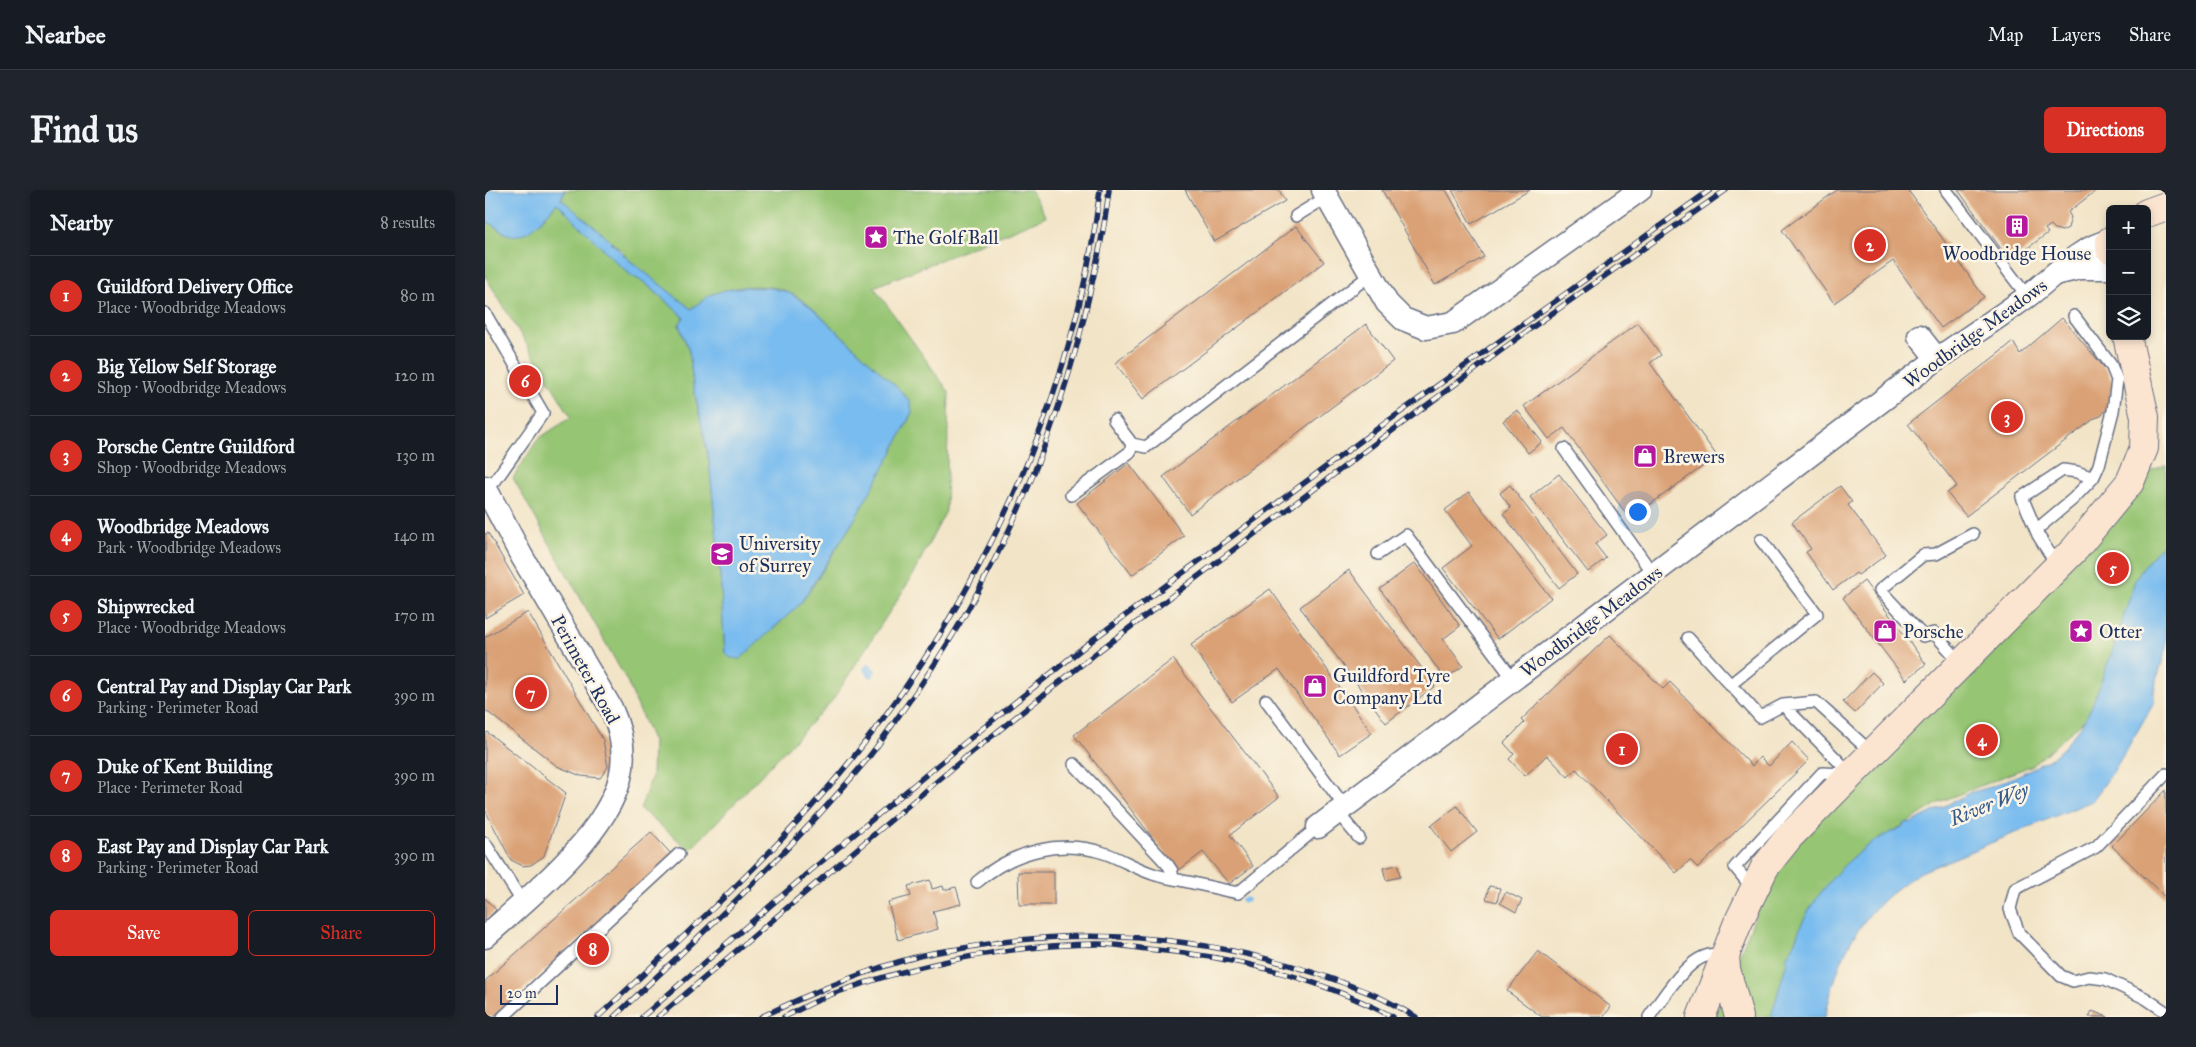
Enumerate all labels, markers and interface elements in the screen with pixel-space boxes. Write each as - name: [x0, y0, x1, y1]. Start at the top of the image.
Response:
- text: Nearbee: [25, 20, 106, 50]
- text: Map: [1988, 24, 2023, 46]
- text: Layers: [2051, 24, 2101, 46]
- text: Share: [2129, 24, 2171, 46]
- button: Directions: [2044, 107, 2166, 153]
- text: Find us: [30, 109, 138, 152]
- map controls: [2106, 205, 2151, 340]
- button: +: [2106, 205, 2151, 250]
- text: Nearby: [50, 210, 113, 236]
- text: 8 results: [380, 213, 435, 232]
- building icon: Woodbridge House: [2004, 213, 2030, 239]
- place icon: The Golf Ball: [863, 224, 889, 250]
- place label: The Golf Ball: [893, 226, 999, 249]
- pin: 2: [1854, 226, 1886, 264]
- place label: Woodbridge House: [1943, 242, 2092, 266]
- button: −: [2106, 250, 2151, 295]
- street label: Woodbridge Meadows: [1899, 274, 2052, 394]
- text: Guildford Delivery Office: [97, 275, 293, 298]
- text: 1: [63, 286, 69, 305]
- text: 80 m: [400, 286, 435, 305]
- button: layers: [2106, 295, 2151, 340]
- text: Place · Woodbridge Meadows: [97, 298, 286, 317]
- text: Big Yellow Self Storage: [97, 355, 276, 378]
- pin: 6: [509, 362, 541, 400]
- text: 2: [62, 366, 70, 385]
- text: 120 m: [395, 366, 435, 385]
- text: Shop · Woodbridge Meadows: [97, 378, 286, 397]
- pin: 3: [1991, 398, 2023, 436]
- text: Porsche Centre Guildford: [97, 435, 295, 458]
- shop icon: Brewers: [1632, 443, 1658, 469]
- place label: Brewers: [1663, 445, 1725, 468]
- text: 3: [63, 446, 69, 465]
- text: 130 m: [396, 446, 435, 465]
- text: Shop · Woodbridge Meadows: [97, 458, 286, 477]
- your location: [1625, 499, 1651, 525]
- text: Woodbridge Meadows: [97, 515, 269, 538]
- text: 4: [62, 526, 70, 545]
- text: 140 m: [394, 526, 435, 545]
- place label: University of Surrey: [739, 532, 822, 577]
- text: Park · Woodbridge Meadows: [97, 538, 281, 557]
- school or university icon: University of Surrey: [709, 541, 735, 567]
- pin: 5: [2097, 549, 2129, 587]
- street label: Woodbridge Meadows: [1516, 560, 1668, 683]
- text: Shipwrecked: [97, 595, 195, 618]
- text: 5: [62, 606, 70, 625]
- text: 170 m: [394, 606, 435, 625]
- street label: Perimeter Road: [546, 611, 625, 728]
- text: Place · Woodbridge Meadows: [97, 618, 286, 637]
- shop icon: Porsche: [1872, 618, 1898, 644]
- place icon: Otter: [2068, 618, 2094, 644]
- place label: Porsche: [1903, 620, 1964, 643]
- place label: Otter: [2099, 620, 2143, 643]
- place label: Guildford Tyre Company Ltd: [1333, 664, 1450, 709]
- shop icon: Guildford Tyre Company Ltd: [1302, 673, 1328, 699]
- pin: 7: [515, 674, 547, 712]
- text: Central Pay and Display Car Park: [97, 675, 351, 698]
- text: 6: [62, 686, 70, 705]
- text: 390 m: [394, 686, 435, 705]
- text: Parking · Perimeter Road: [97, 698, 259, 717]
- pin: 4: [1966, 721, 1998, 759]
- pin: 1: [1606, 730, 1638, 768]
- text: Duke of Kent Building: [97, 755, 272, 778]
- text: 7: [62, 766, 70, 785]
- text: 390 m: [394, 766, 435, 785]
- water label: River Wey: [1945, 777, 2034, 831]
- text: Place · Perimeter Road: [97, 778, 243, 797]
- text: East Pay and Display Car Park: [97, 835, 329, 858]
- text: 8: [62, 846, 70, 865]
- text: 390 m: [394, 846, 435, 865]
- text: Parking · Perimeter Road: [97, 858, 259, 877]
- button: Save: [50, 910, 238, 956]
- button: Share: [248, 910, 435, 956]
- pin: 8: [577, 930, 609, 968]
- scale bar: [500, 982, 557, 1005]
- text: 20 m: [507, 985, 537, 1002]

